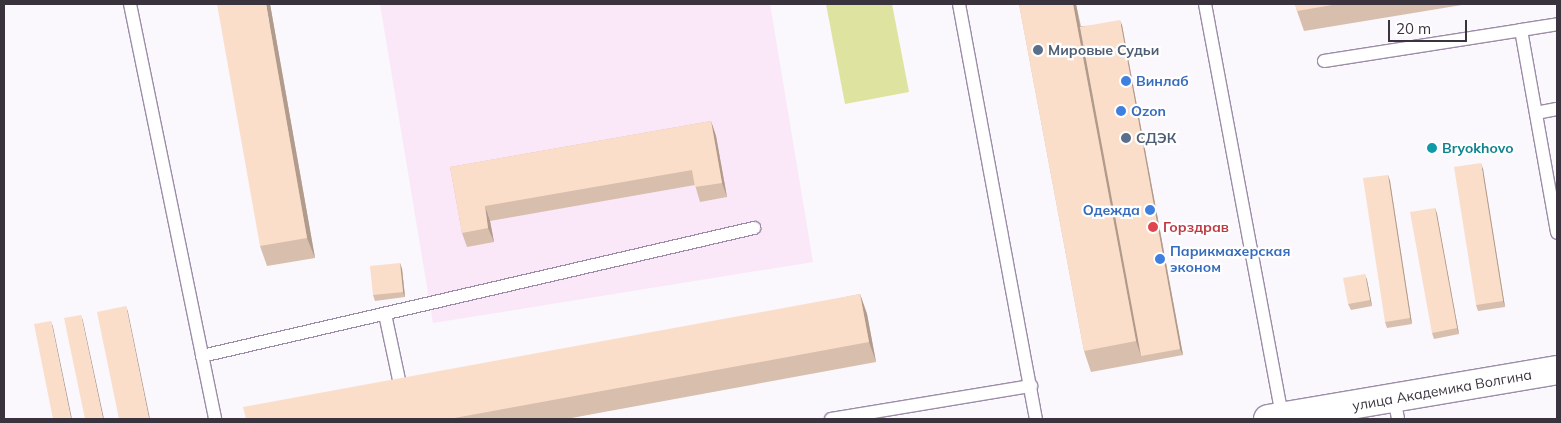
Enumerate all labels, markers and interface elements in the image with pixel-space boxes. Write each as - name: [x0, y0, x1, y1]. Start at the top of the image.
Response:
- scale bar: [1391, 10, 1470, 42]
- text: 20 m: [1396, 19, 1431, 38]
- place label: Мировые Судьи: [1048, 42, 1159, 58]
- marker: Мировые Судьи: [1032, 44, 1044, 56]
- place label: Винлаб: [1136, 73, 1189, 89]
- marker: Винлаб: [1120, 75, 1132, 87]
- place label: Ozon: [1131, 103, 1166, 119]
- marker: Ozon: [1115, 105, 1127, 117]
- place label: СДЭК: [1136, 130, 1177, 146]
- marker: СДЭК: [1120, 132, 1132, 144]
- place label: Bryokhovo: [1442, 140, 1513, 156]
- marker: Bryokhovo: [1426, 142, 1438, 154]
- place label: Одежда: [1083, 202, 1140, 218]
- marker: Одежда: [1144, 204, 1156, 216]
- place label: Горздрав: [1163, 219, 1229, 235]
- marker: Горздрав: [1147, 221, 1159, 233]
- place label: Парикмахерская эконом: [1170, 243, 1290, 276]
- marker: Парикмахерская эконом: [1154, 253, 1166, 265]
- street label: улица Академика Волгина: [1351, 366, 1533, 414]

